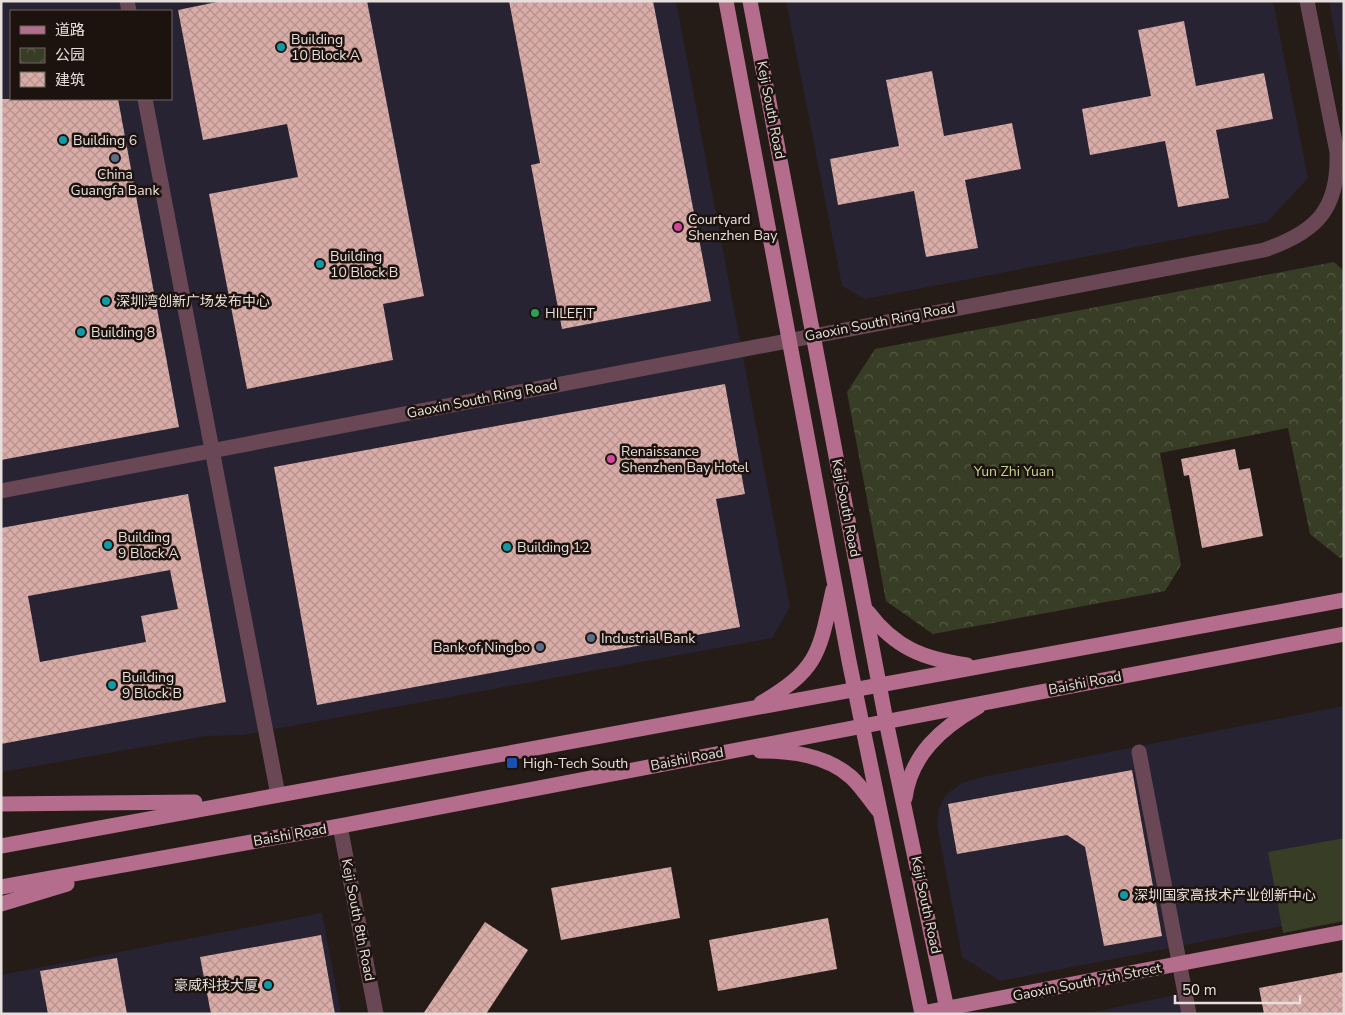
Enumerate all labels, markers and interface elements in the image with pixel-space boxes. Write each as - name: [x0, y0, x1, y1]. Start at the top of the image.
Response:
- legend: [10, 10, 172, 100]
- text: 道路: [55, 20, 85, 40]
- place label: Building 10 Block A: [291, 30, 360, 65]
- marker: Building 10 Block A: [275, 41, 287, 53]
- text: 公园: [55, 45, 85, 65]
- street label: Keji South Road: [752, 59, 790, 161]
- text: 建筑: [55, 70, 85, 90]
- place label: Building 6: [73, 131, 137, 150]
- marker: Building 6: [57, 134, 69, 146]
- marker: China Guangfa Bank: [109, 152, 121, 164]
- place label: China Guangfa Bank: [70, 165, 161, 200]
- place label: Courtyard Shenzhen Bay: [688, 210, 778, 245]
- marker: Courtyard Shenzhen Bay: [672, 221, 684, 233]
- place label: Building 10 Block B: [330, 247, 398, 282]
- marker: Building 10 Block B: [314, 258, 326, 270]
- place label: 深圳湾创新广场发布中心: [116, 292, 270, 311]
- marker: 深圳湾创新广场发布中心: [100, 295, 112, 307]
- street label: Gaoxin South Ring Road: [803, 298, 957, 346]
- place label: HILEFIT: [545, 304, 595, 323]
- marker: HILEFIT: [529, 307, 541, 319]
- place label: Building 8: [91, 323, 155, 342]
- marker: Building 8: [75, 326, 87, 338]
- street label: Gaoxin South Ring Road: [405, 375, 559, 423]
- place label: Renaissance Shenzhen Bay Hotel: [621, 442, 750, 477]
- marker: Renaissance Shenzhen Bay Hotel: [605, 453, 617, 465]
- street label: Keji South Road: [827, 457, 865, 559]
- park label: Yun Zhi Yuan: [973, 462, 1054, 481]
- place label: Building 9 Block A: [118, 528, 179, 563]
- place label: Building 12: [517, 538, 590, 557]
- marker: Building 9 Block A: [102, 539, 114, 551]
- marker: Building 12: [501, 541, 513, 553]
- place label: Industrial Bank: [601, 629, 696, 648]
- marker: Industrial Bank: [585, 632, 597, 644]
- place label: Bank of Ningbo: [433, 638, 530, 657]
- marker: Bank of Ningbo: [534, 641, 546, 653]
- street label: Baishi Road: [1047, 667, 1123, 699]
- place label: Building 9 Block B: [122, 668, 182, 703]
- marker: Building 9 Block B: [106, 679, 118, 691]
- street label: Baishi Road: [649, 743, 725, 775]
- place label: High-Tech South: [523, 754, 628, 773]
- marker: High-Tech South: [505, 756, 519, 770]
- street label: Baishi Road: [252, 819, 328, 851]
- street label: Keji South Road: [906, 854, 946, 956]
- street label: Keji South 8th Road: [337, 857, 379, 983]
- place label: 深圳国家高技术产业创新中心: [1134, 886, 1316, 905]
- marker: 深圳国家高技术产业创新中心: [1118, 889, 1130, 901]
- street label: Gaoxin South 7th Street: [1011, 958, 1163, 1006]
- scale bar: [1175, 972, 1300, 1004]
- place label: 豪威科技大厦: [174, 976, 258, 995]
- marker: 豪威科技大厦: [262, 979, 274, 991]
- text: 50 m: [1182, 980, 1217, 1000]

